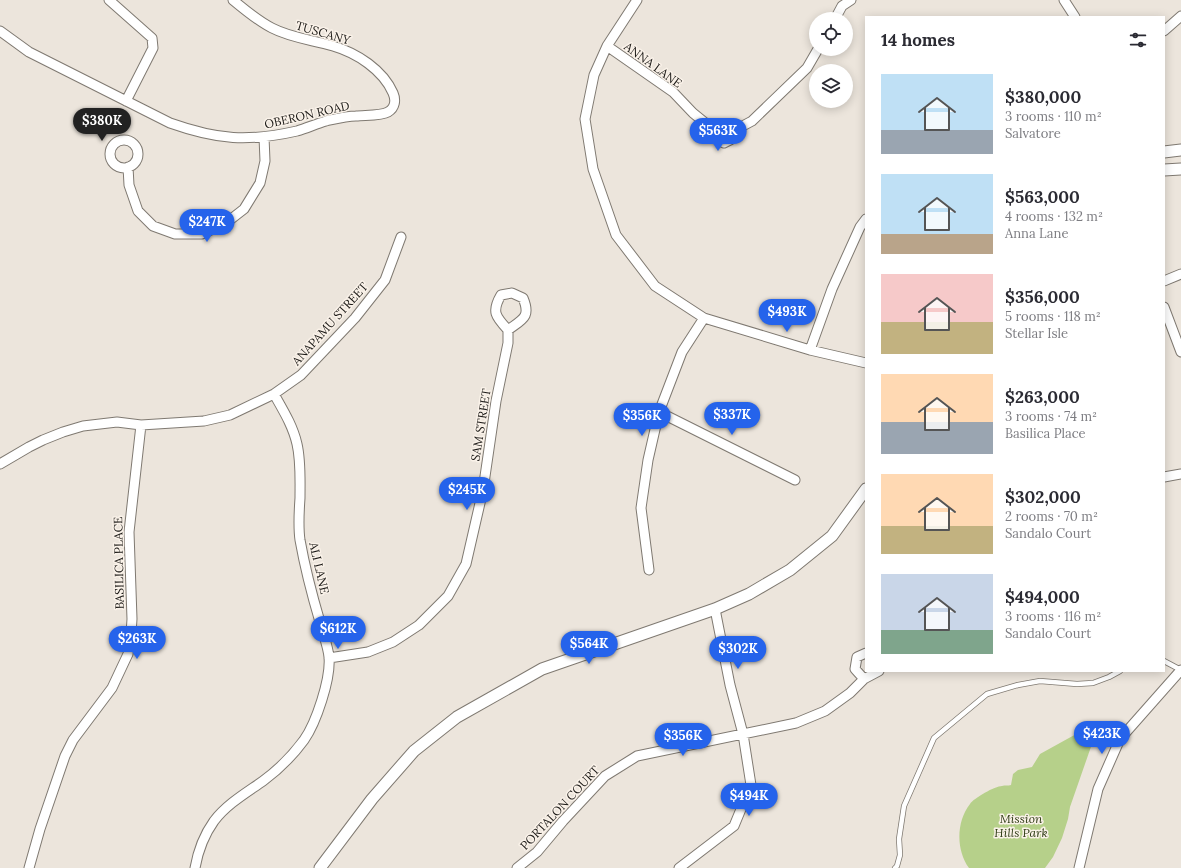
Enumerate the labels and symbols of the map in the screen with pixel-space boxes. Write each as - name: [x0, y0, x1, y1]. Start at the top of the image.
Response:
- street label: TUSCANY: [294, 18, 353, 48]
- street label: ANNA LANE: [621, 38, 685, 91]
- street label: OBERON ROAD: [263, 97, 351, 132]
- pin: $380K: [74, 108, 130, 142]
- pin: $563K: [690, 118, 746, 152]
- pin: $247K: [179, 209, 235, 243]
- street label: ANAPAMU STREET: [288, 279, 371, 369]
- pin: $493K: [759, 299, 815, 333]
- street label: SAM STREET: [467, 387, 494, 462]
- pin: $337K: [704, 402, 760, 436]
- pin: $356K: [614, 403, 670, 437]
- pin: $245K: [439, 477, 495, 511]
- street label: BASILICA PLACE: [110, 516, 127, 610]
- street label: ALI LANE: [306, 539, 333, 595]
- pin: $612K: [310, 616, 366, 650]
- pin: $263K: [109, 626, 165, 660]
- pin: $564K: [561, 631, 617, 665]
- pin: $302K: [710, 636, 766, 670]
- pin: $423K: [1074, 721, 1130, 755]
- pin: $356K: [655, 723, 711, 757]
- street label: PORTALON COURT: [517, 762, 603, 853]
- pin: $494K: [721, 783, 777, 817]
- park label: Mission Hills Park: [994, 811, 1048, 840]

